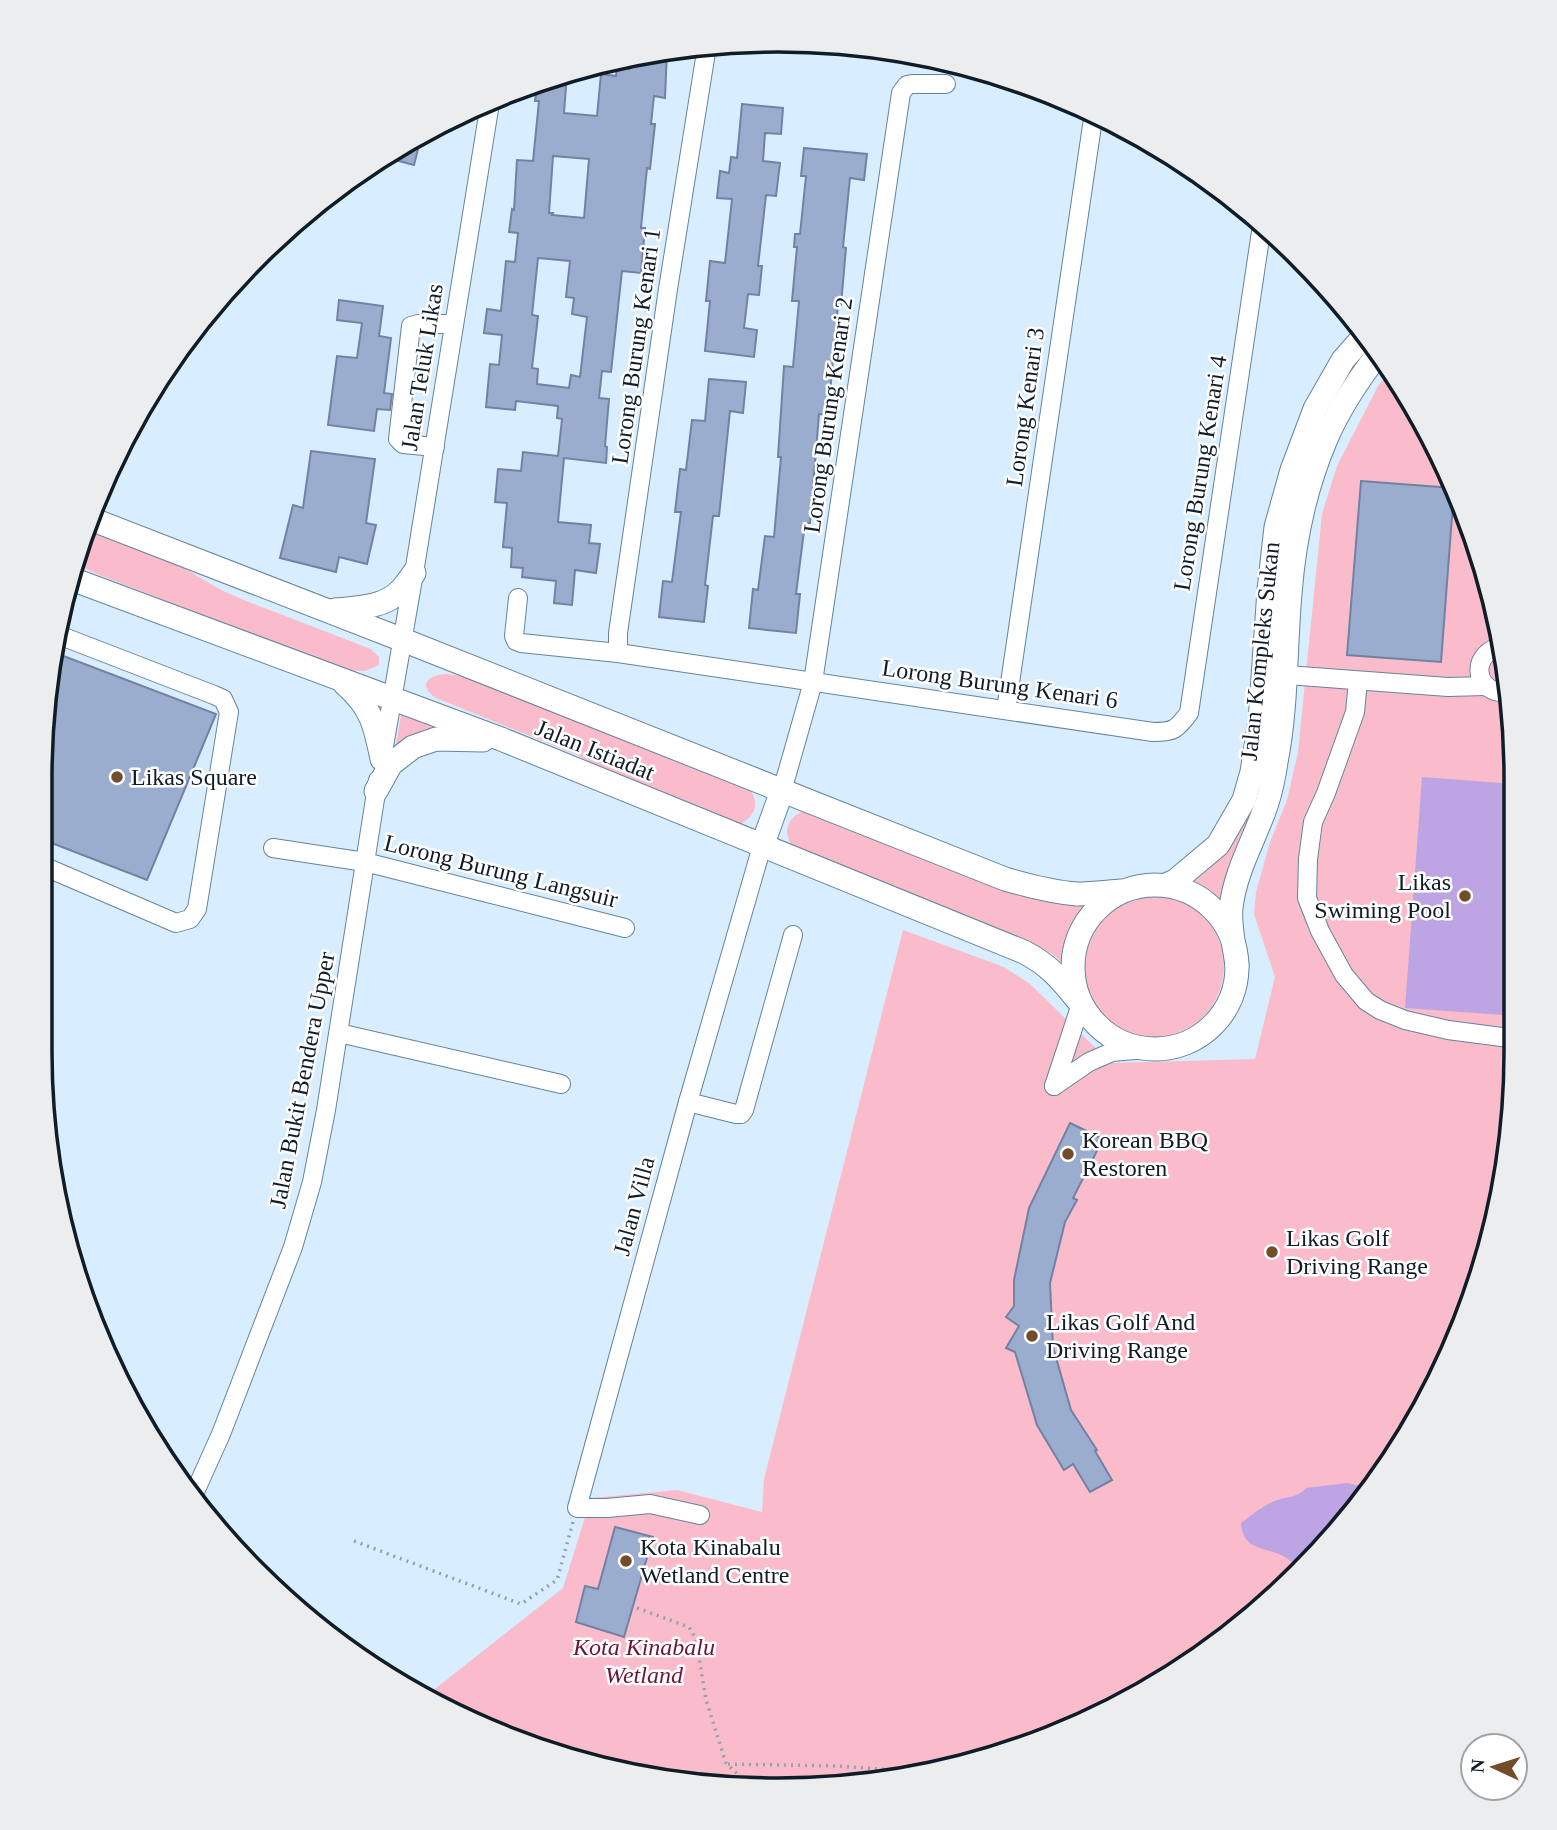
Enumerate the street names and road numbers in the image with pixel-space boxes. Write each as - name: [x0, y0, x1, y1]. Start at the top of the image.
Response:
- street label: Lorong Burung Kenari 1: [607, 226, 665, 466]
- street label: Jalan Teluk Likas: [396, 282, 448, 452]
- street label: Lorong Burung Kenari 2: [799, 295, 857, 535]
- street label: Lorong Kenari 3: [1001, 326, 1049, 488]
- street label: Lorong Burung Kenari 4: [1169, 353, 1231, 593]
- street label: Jalan Kompleks Sukan: [1236, 540, 1284, 762]
- street label: Lorong Burung Kenari 6: [880, 655, 1120, 713]
- street label: Jalan Istiadat: [532, 714, 659, 786]
- street label: Lorong Burung Langsuir: [381, 829, 621, 913]
- street label: Jalan Bukit Bendera Upper: [264, 950, 340, 1210]
- street label: Jalan Villa: [608, 1153, 660, 1258]

